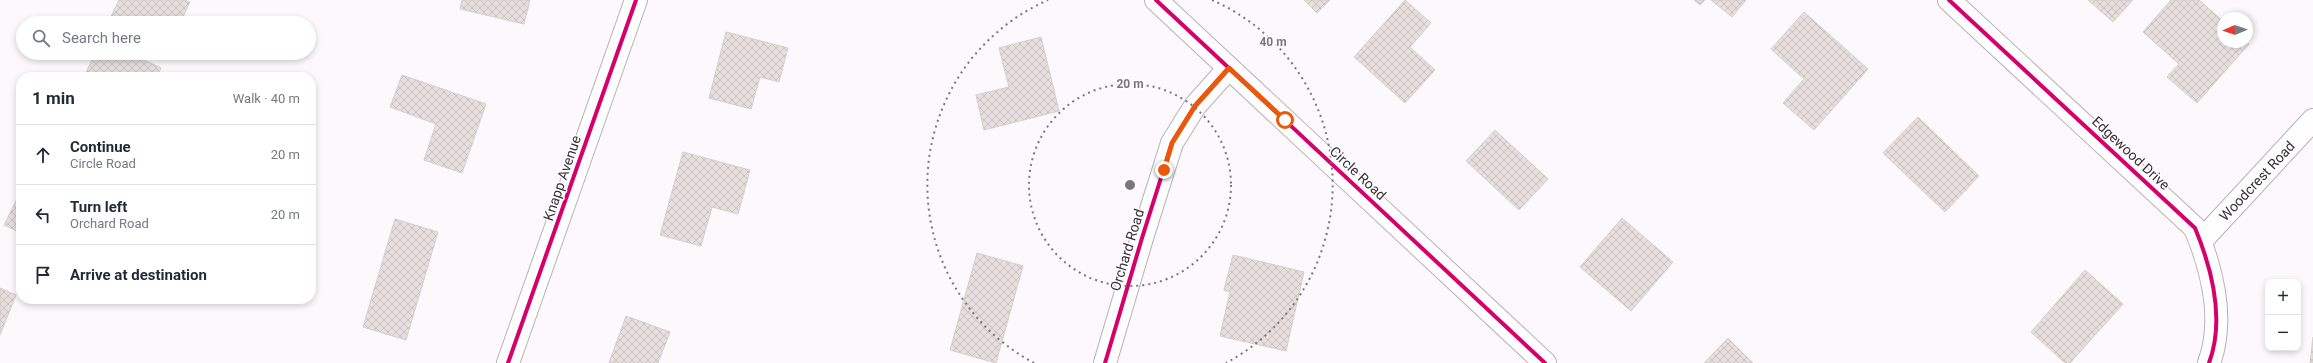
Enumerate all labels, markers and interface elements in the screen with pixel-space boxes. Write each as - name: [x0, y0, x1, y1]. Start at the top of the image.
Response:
- north arrow: [2217, 12, 2253, 48]
- search box: [16, 16, 316, 60]
- icon: search: [30, 27, 52, 49]
- text: Search here: [62, 29, 141, 47]
- text: 40 m: [1259, 35, 1287, 49]
- text: 20 m: [1116, 77, 1144, 91]
- text: 1 min: [32, 88, 75, 108]
- text: Walk · 40 m: [233, 91, 300, 106]
- route start: [1276, 111, 1294, 129]
- street label: Edgewood Drive: [2089, 113, 2173, 193]
- street label: Knapp Avenue: [540, 133, 584, 223]
- text: Continue: [70, 138, 131, 156]
- street label: Woodcrest Road: [2216, 138, 2298, 224]
- street label: Circle Road: [1327, 143, 1389, 203]
- icon: ahead: [32, 144, 54, 166]
- text: 20 m: [271, 147, 300, 162]
- text: Circle Road: [70, 156, 136, 171]
- route end: [1155, 161, 1173, 179]
- centre of rings: [1123, 178, 1137, 192]
- text: Turn left: [70, 198, 127, 216]
- icon: left: [32, 204, 54, 226]
- text: 20 m: [271, 207, 300, 222]
- street label: Orchard Road: [1107, 207, 1147, 293]
- text: Orchard Road: [70, 216, 149, 231]
- icon: arrive: [32, 264, 54, 286]
- text: Arrive at destination: [70, 266, 207, 284]
- map controls: [2265, 279, 2301, 351]
- button: +: [2265, 279, 2301, 315]
- button: −: [2265, 315, 2301, 351]

